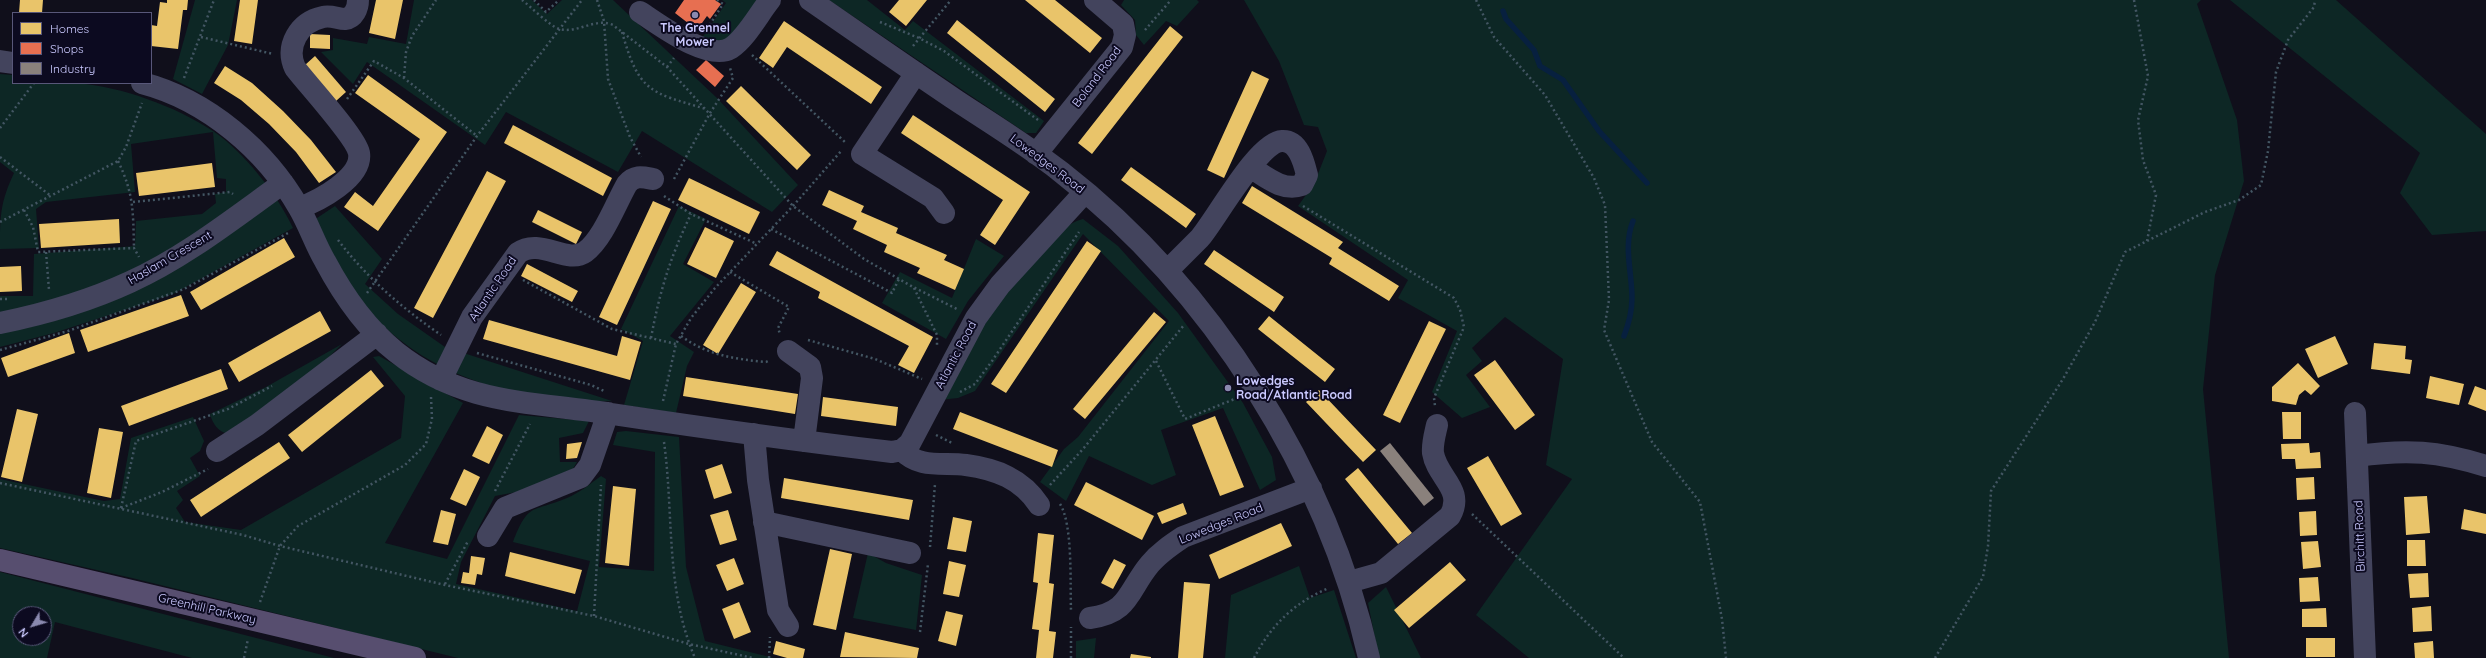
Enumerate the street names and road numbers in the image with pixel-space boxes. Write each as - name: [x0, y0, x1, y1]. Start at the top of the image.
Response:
- street label: Boland Road: [1069, 44, 1125, 110]
- street label: Lowedges Road: [1007, 131, 1087, 197]
- street label: Haslam Crescent: [126, 228, 214, 288]
- street label: Atlantic Road: [466, 254, 520, 324]
- street label: Atlantic Road: [932, 319, 980, 391]
- street label: Birchitt Road: [2352, 500, 2368, 572]
- street label: Lowedges Road: [1177, 501, 1265, 547]
- street label: Greenhill Parkway: [157, 591, 257, 627]

